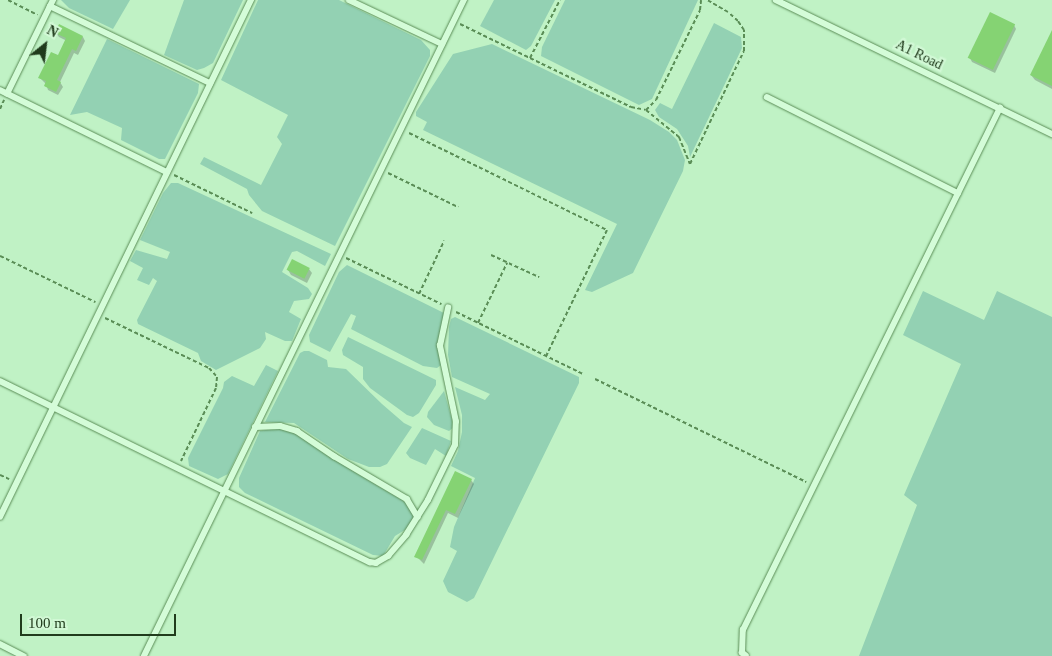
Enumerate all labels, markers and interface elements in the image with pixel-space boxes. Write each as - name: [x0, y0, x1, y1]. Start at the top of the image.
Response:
- north arrow: [20, 20, 70, 70]
- text: N: [44, 22, 61, 40]
- street label: A1 Road: [893, 36, 945, 74]
- scale bar: [22, 604, 179, 636]
- text: 100 m: [28, 615, 66, 631]

